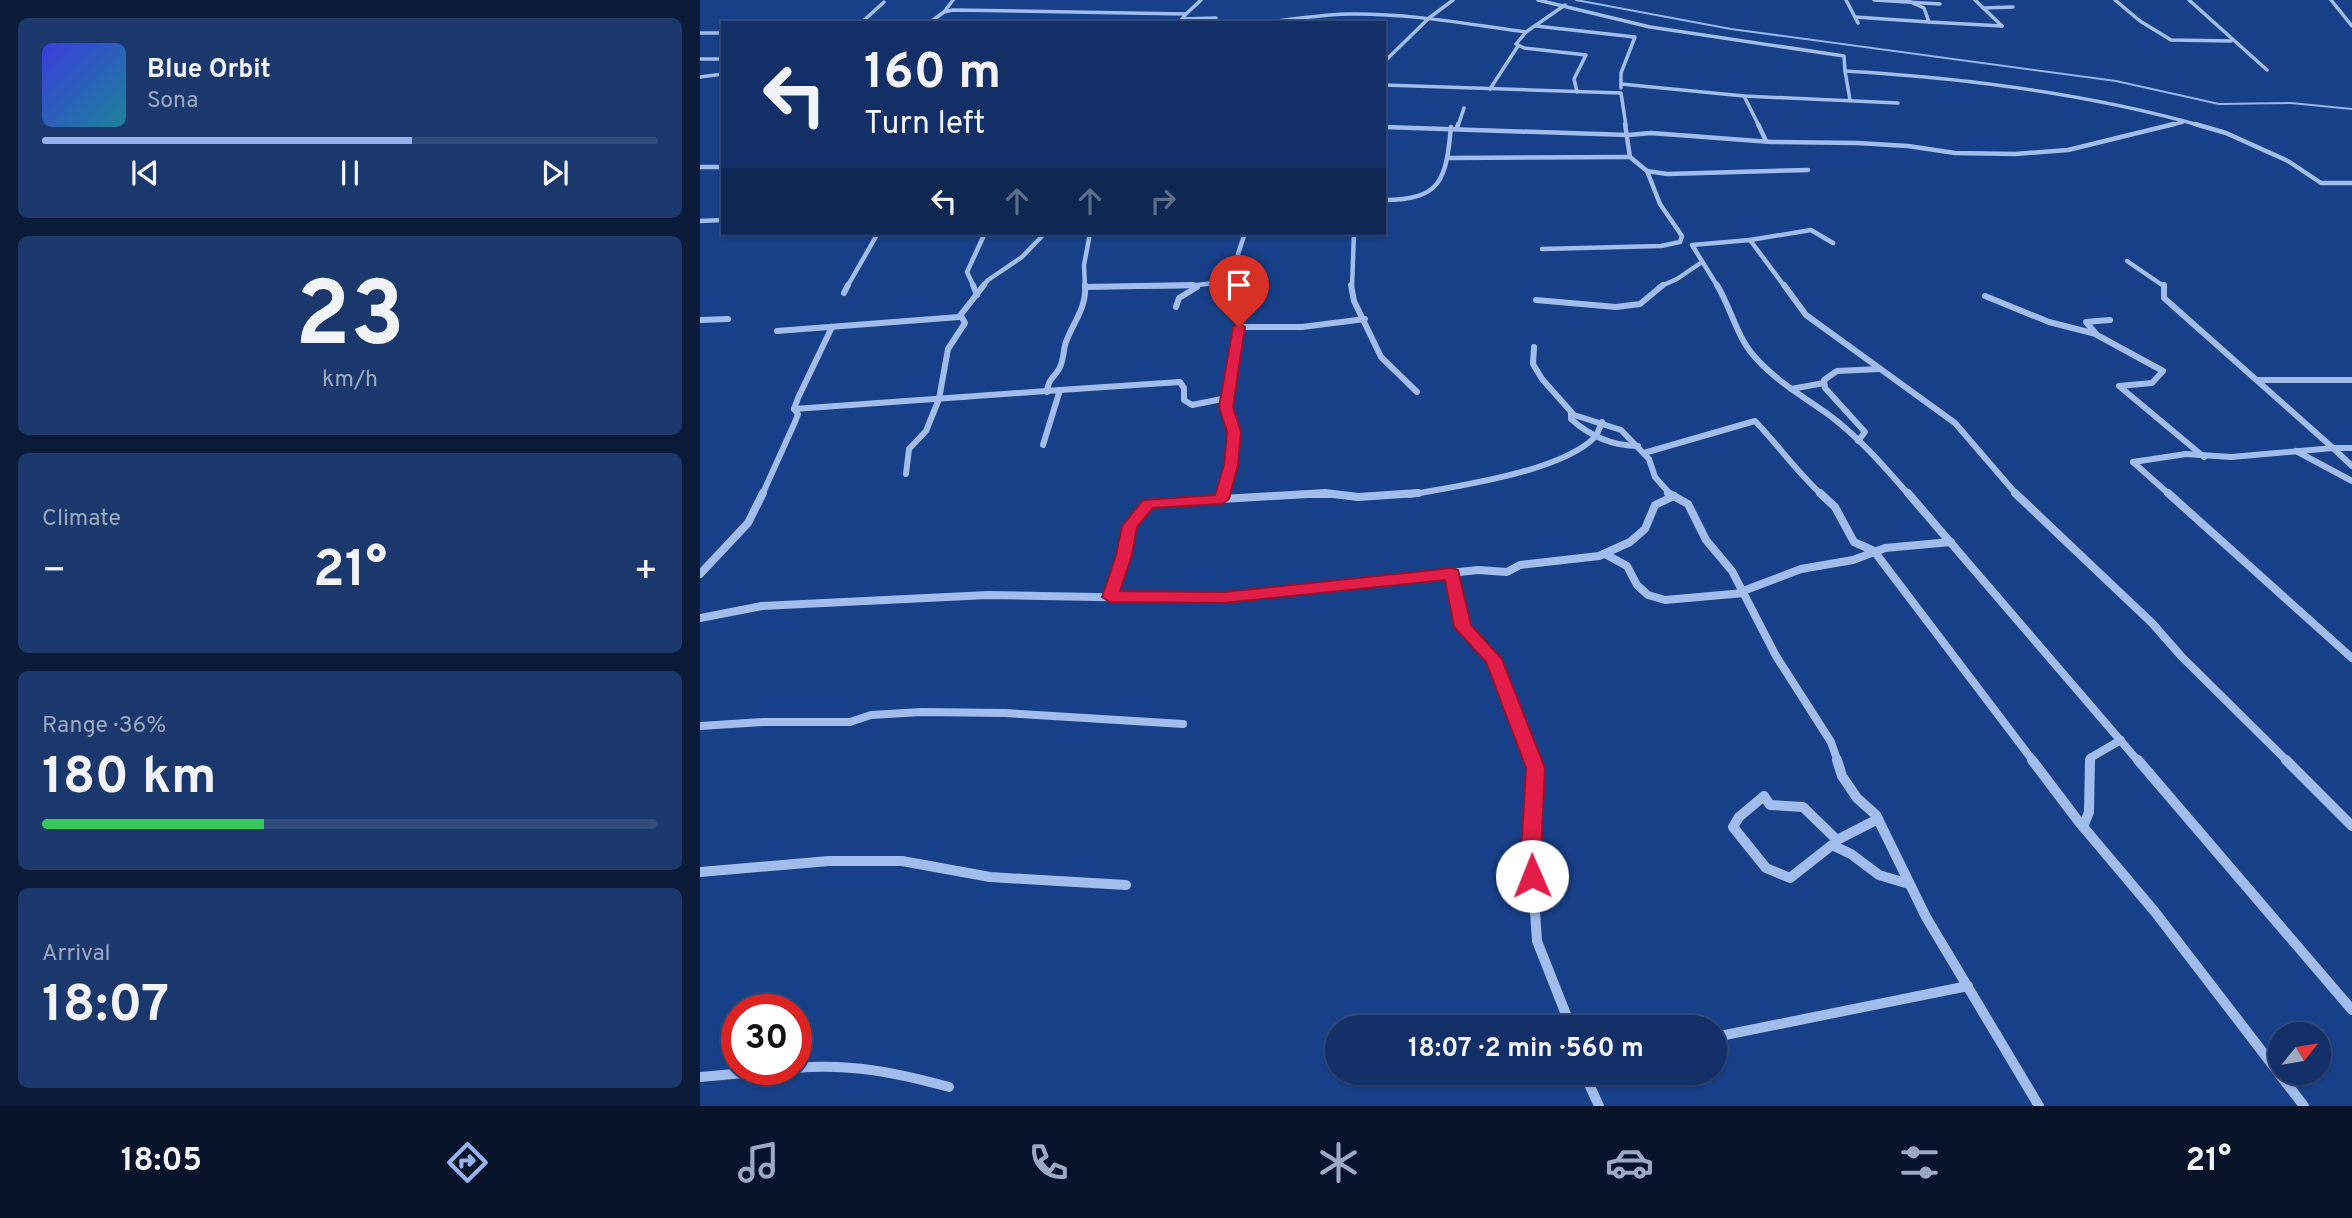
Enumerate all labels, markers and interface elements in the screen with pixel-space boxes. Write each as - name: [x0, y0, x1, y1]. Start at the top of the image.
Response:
- text: 160 m: [864, 44, 1001, 106]
- icon: left: [749, 49, 840, 140]
- text: Blue Orbit: [147, 54, 271, 87]
- text: Sona: [147, 87, 198, 116]
- text: Turn left: [864, 105, 985, 145]
- icon: previous: [126, 154, 164, 192]
- icon: pause: [331, 154, 369, 192]
- icon: next: [536, 154, 574, 192]
- icon: left: [925, 182, 963, 220]
- icon: ahead: [998, 182, 1036, 220]
- icon: ahead: [1071, 182, 1109, 220]
- icon: right: [1144, 182, 1182, 220]
- pin: [1209, 255, 1269, 327]
- text: 23: [295, 263, 405, 378]
- icon: arrive: [1220, 266, 1258, 304]
- text: km/h: [322, 366, 378, 395]
- text: Climate: [42, 505, 121, 534]
- text: 21°: [313, 539, 387, 605]
- text: −: [42, 548, 67, 597]
- text: +: [633, 548, 658, 597]
- text: Range · 36%: [42, 712, 166, 741]
- text: 180 km: [42, 746, 217, 812]
- position arrow: [1495, 839, 1569, 913]
- text: Arrival: [42, 940, 111, 969]
- text: 18:07: [42, 974, 169, 1040]
- speed limit sign: 30: [721, 994, 812, 1085]
- north arrow: [2268, 1022, 2331, 1085]
- map controls: [2268, 1022, 2331, 1085]
- text: 18:07 · 2 min · 560 m: [1408, 1033, 1644, 1066]
- icon: directions: [443, 1138, 492, 1187]
- icon: music: [734, 1138, 783, 1187]
- icon: phone: [1024, 1138, 1073, 1187]
- icon: climate: [1314, 1138, 1363, 1187]
- icon: car: [1605, 1138, 1654, 1187]
- icon: filters: [1895, 1138, 1944, 1187]
- text: 18:05: [121, 1142, 202, 1182]
- text: 21°: [2186, 1142, 2231, 1182]

